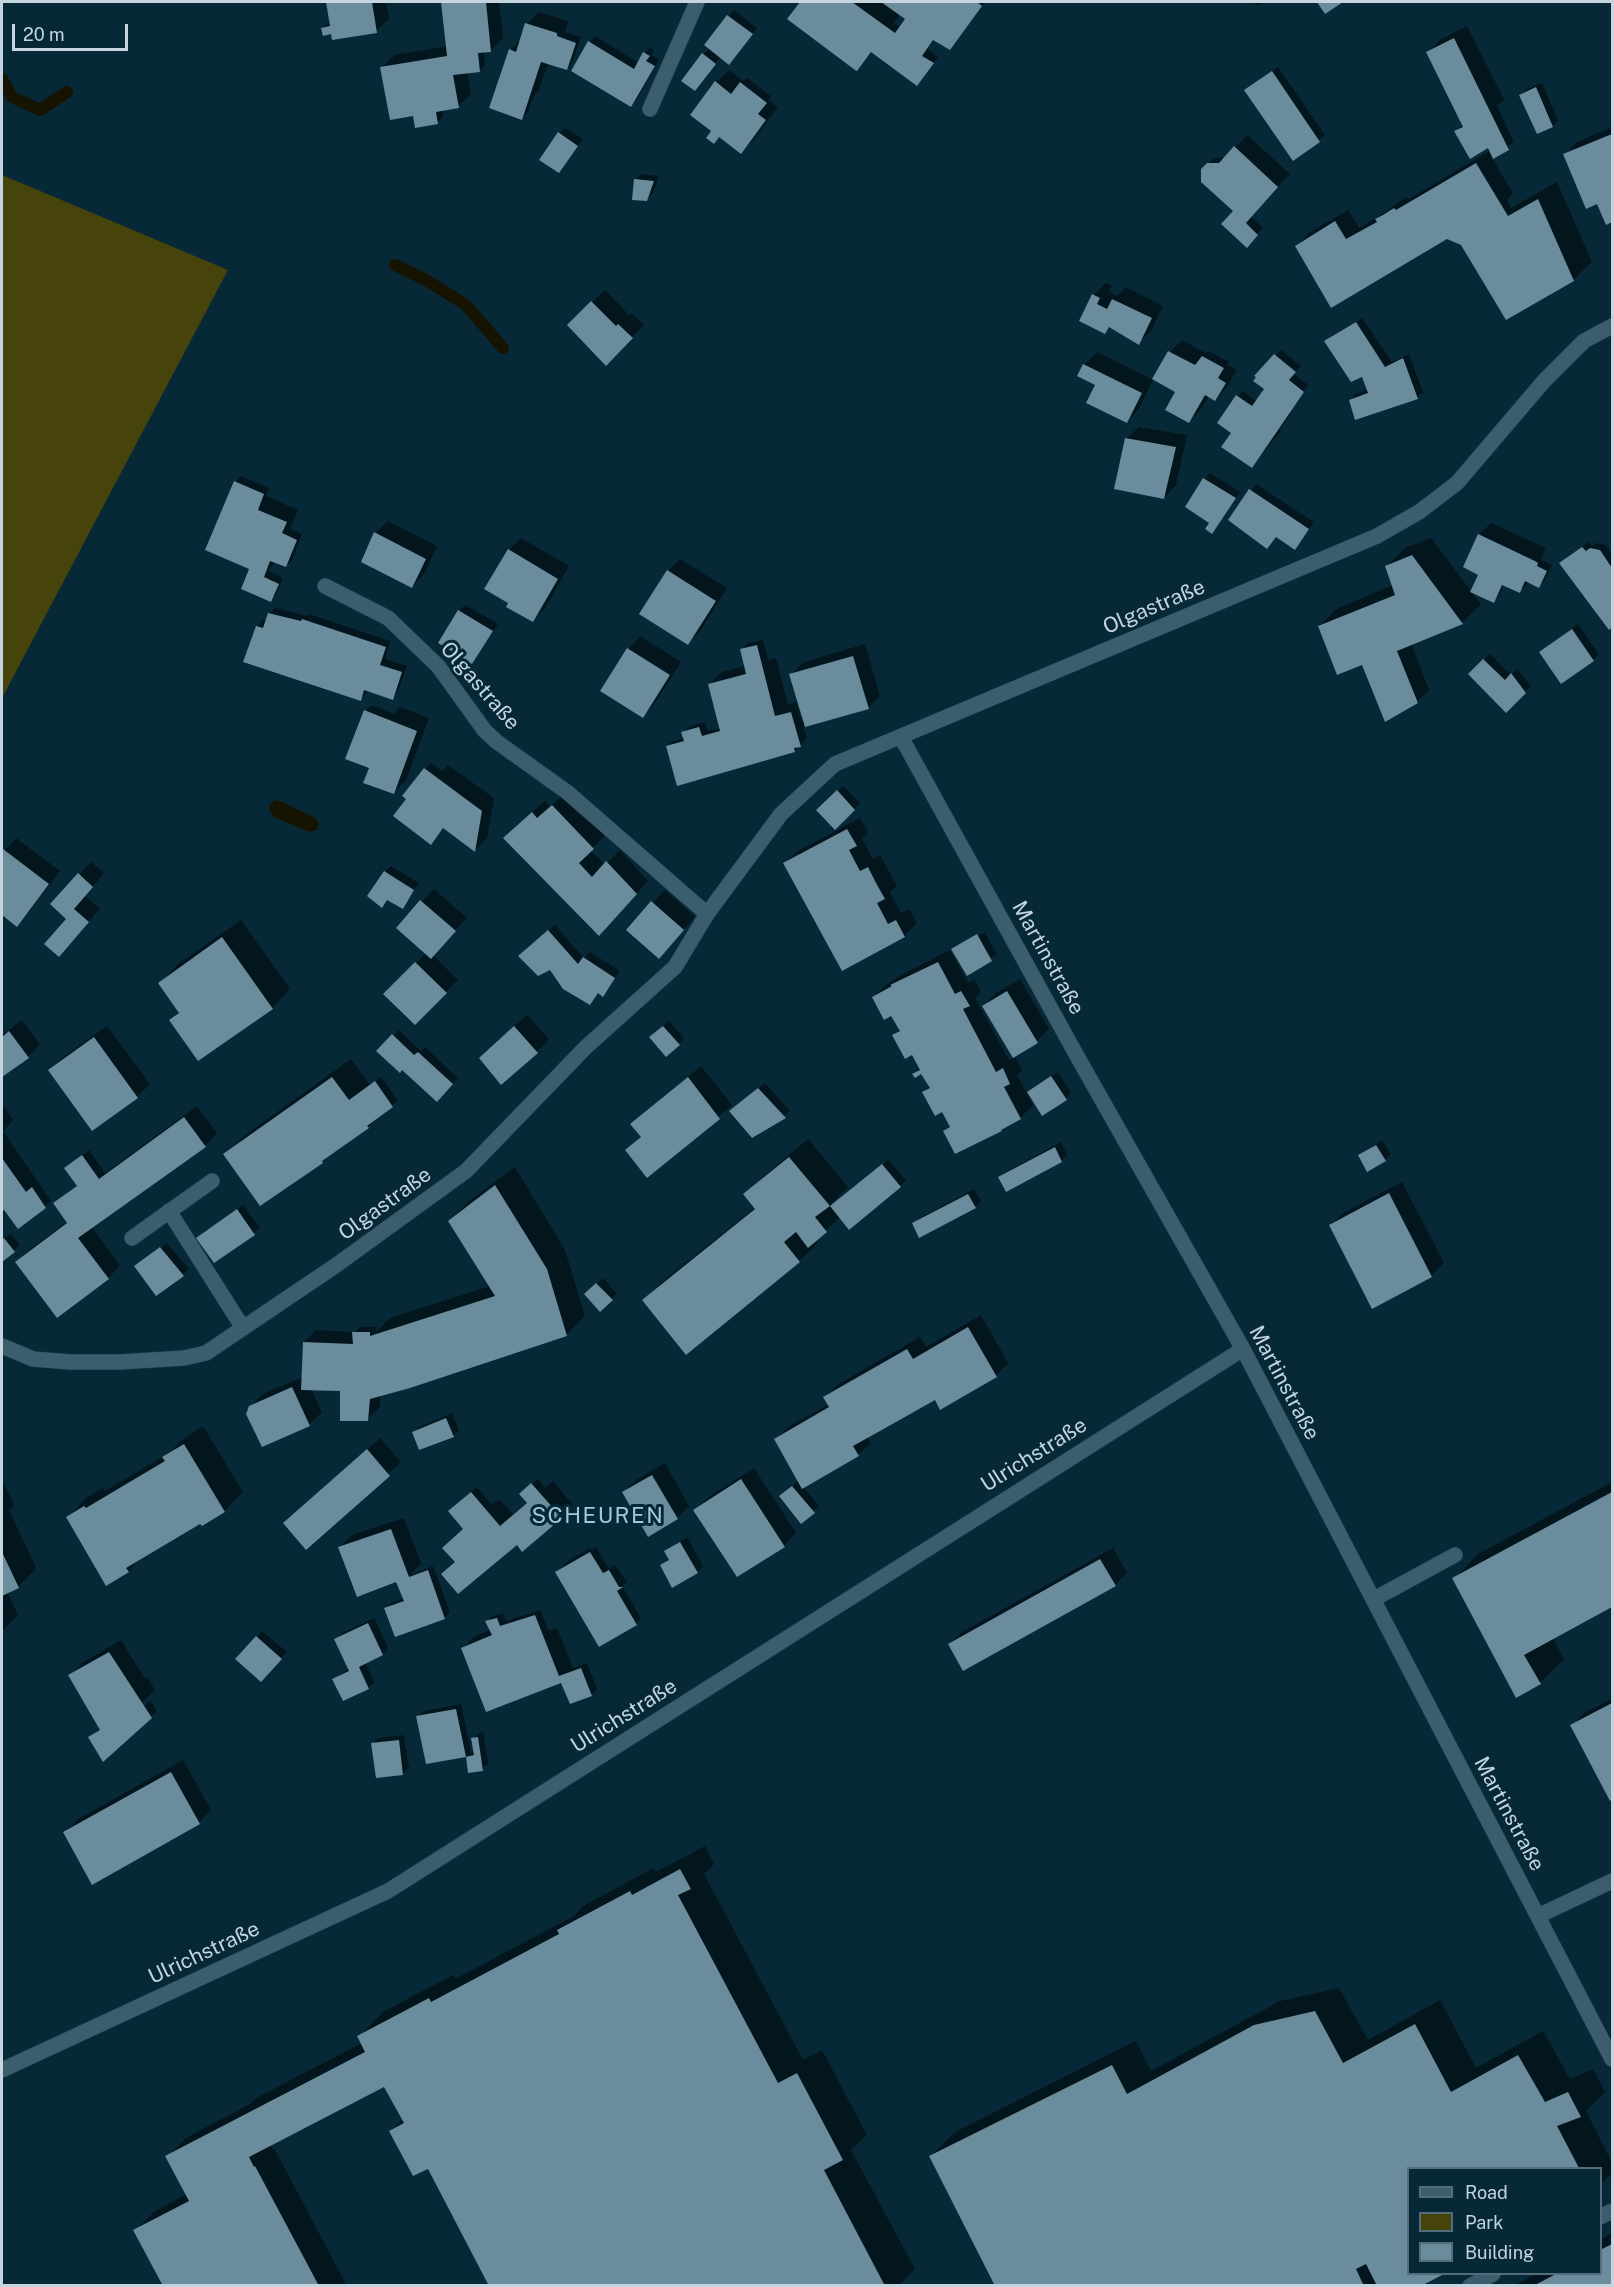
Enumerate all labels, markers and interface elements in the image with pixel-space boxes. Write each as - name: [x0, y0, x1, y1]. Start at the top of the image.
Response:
- scale bar: [15, 12, 130, 50]
- text: 20 m: [23, 24, 65, 45]
- street label: Olgastraße: [1099, 574, 1209, 640]
- street label: Olgastraße: [435, 637, 525, 735]
- street label: Martinstraße: [1006, 897, 1090, 1019]
- street label: Olgastraße: [334, 1162, 436, 1246]
- street label: Martinstraße: [1243, 1322, 1325, 1444]
- street label: Ulrichstraße: [976, 1413, 1092, 1497]
- district label: SCHEUREN: [532, 1503, 664, 1529]
- street label: Ulrichstraße: [566, 1674, 682, 1758]
- street label: Martinstraße: [1468, 1753, 1550, 1875]
- street label: Ulrichstraße: [144, 1916, 264, 1990]
- legend: [1407, 2167, 1602, 2275]
- text: Road: [1465, 2182, 1508, 2203]
- text: Park: [1465, 2212, 1503, 2233]
- text: Building: [1465, 2242, 1534, 2263]

